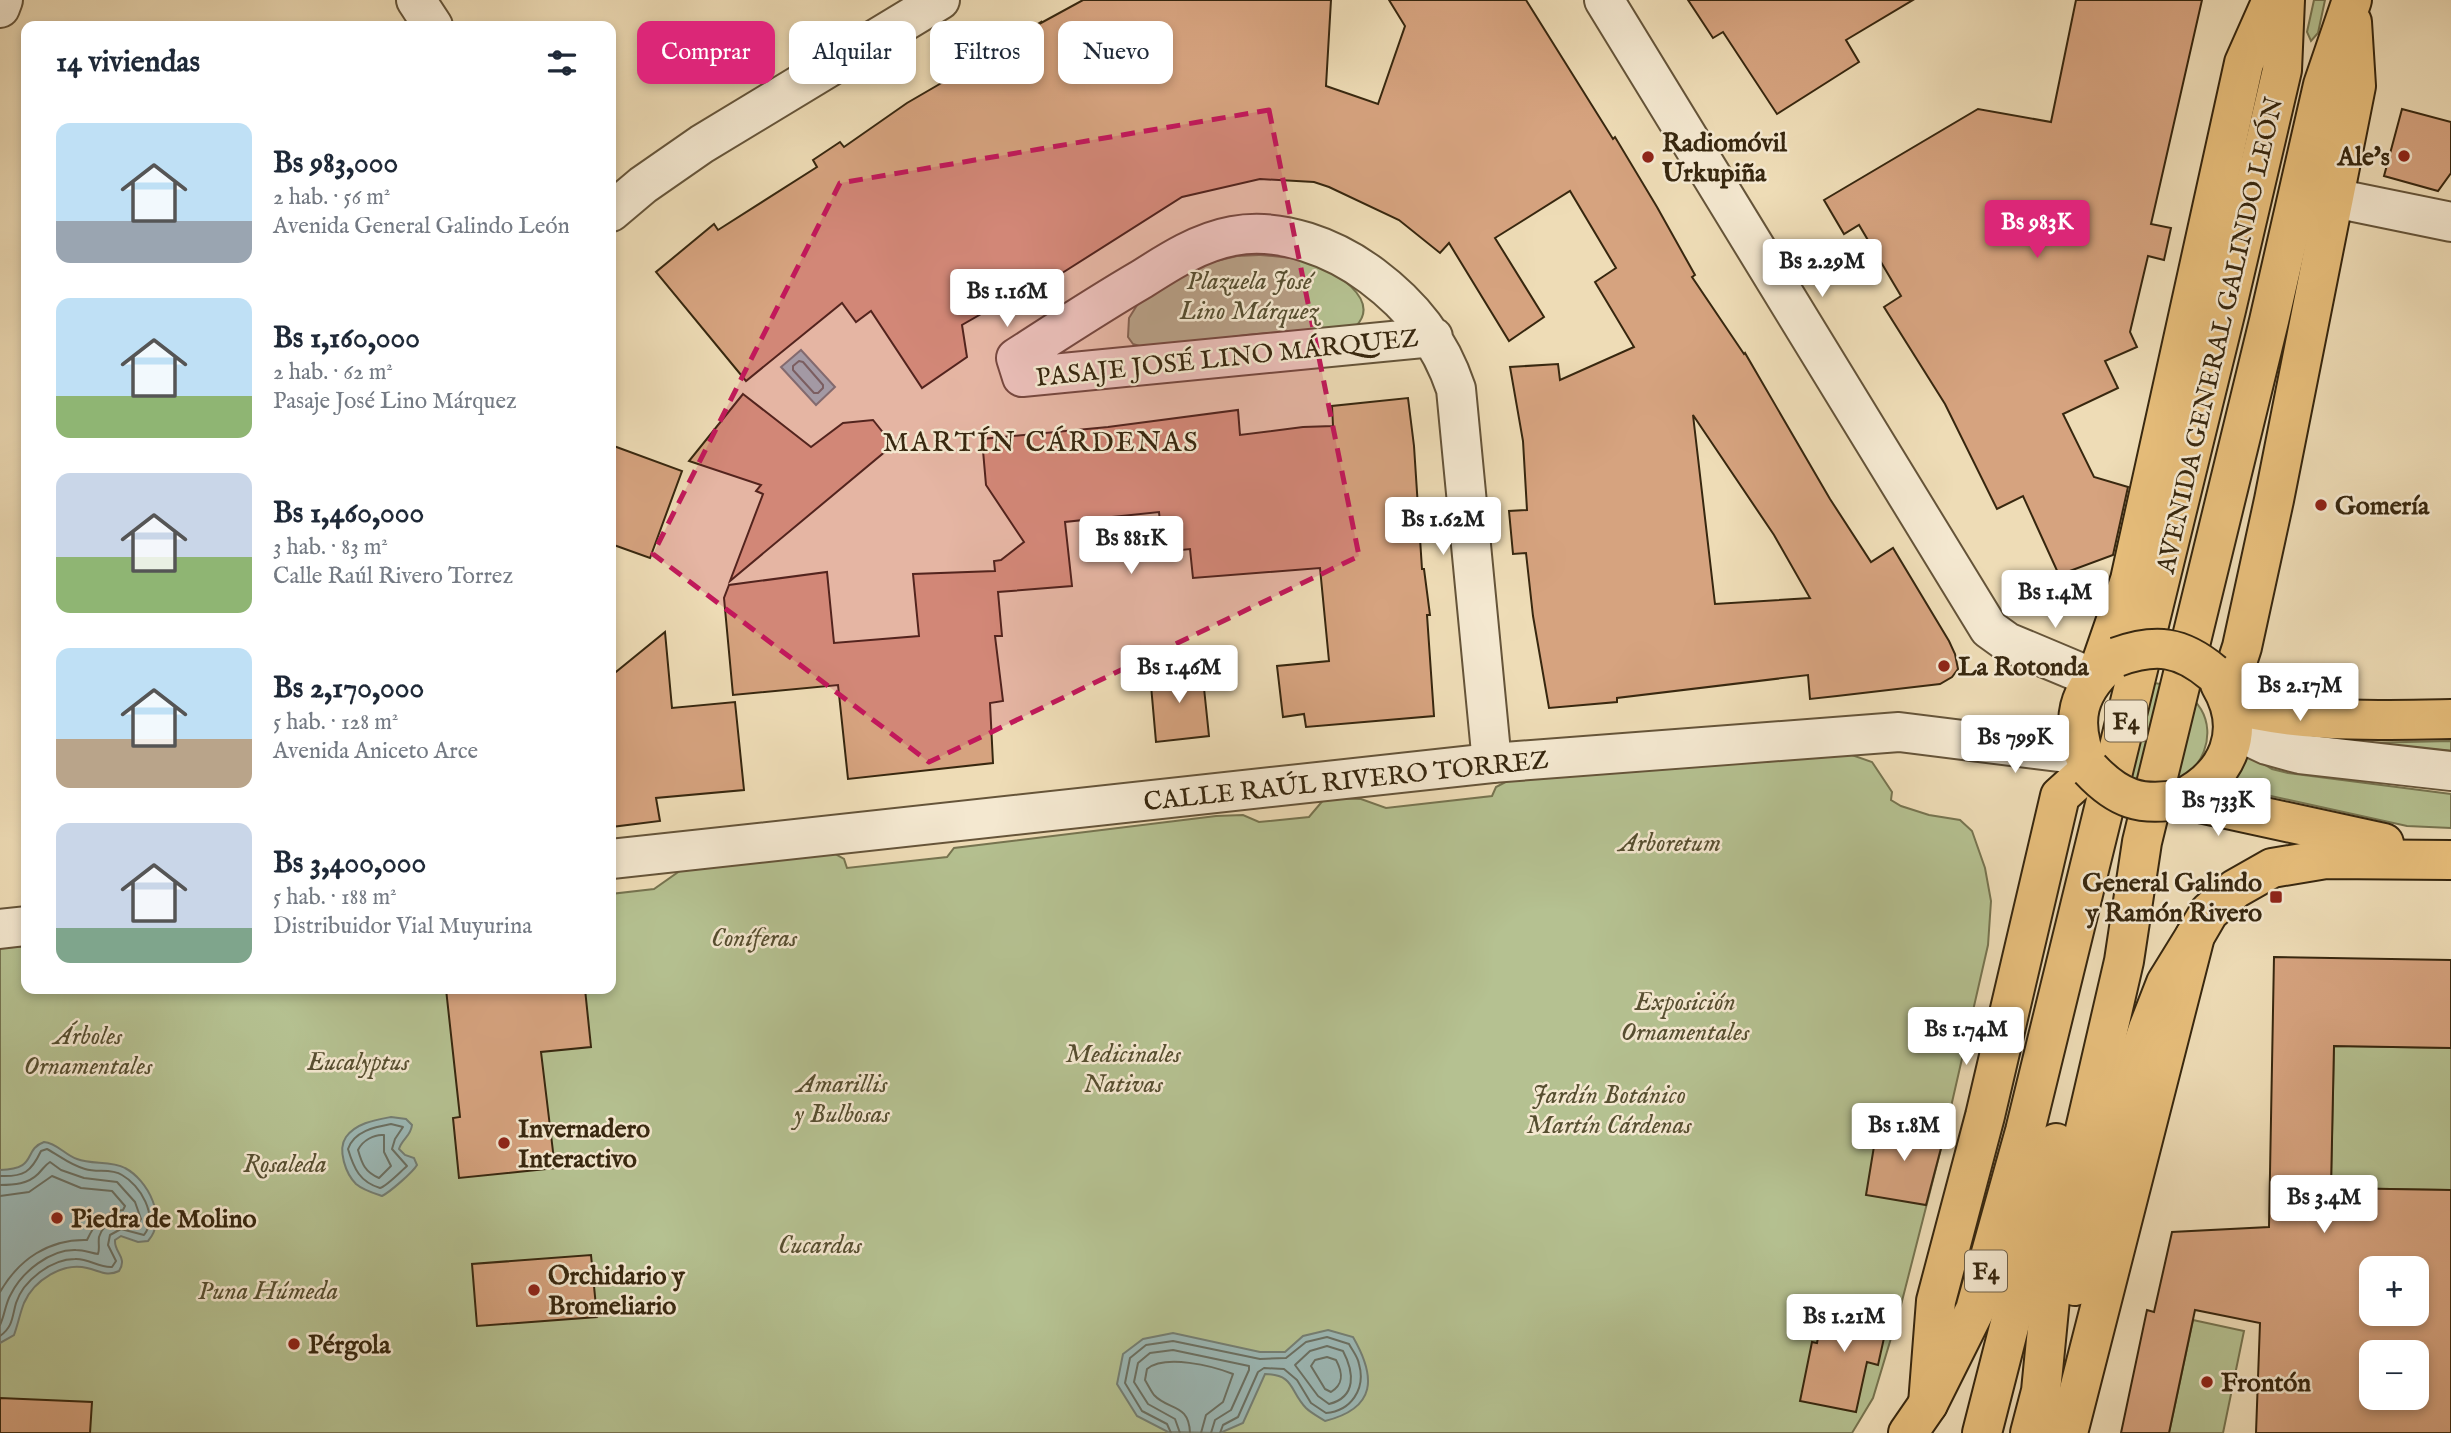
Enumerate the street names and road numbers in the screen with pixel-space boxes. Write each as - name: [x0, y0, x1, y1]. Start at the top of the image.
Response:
- street label: AVENIDA GENERAL GALINDO LEÓN: [2149, 94, 2291, 578]
- street label: PASAJE JOSÉ LINO MÁRQUEZ: [1034, 322, 1420, 395]
- road number: F4: [2105, 700, 2147, 742]
- street label: CALLE RAÚL RIVERO TORREZ: [1142, 744, 1550, 819]
- road number: F4: [1965, 1251, 2007, 1292]

